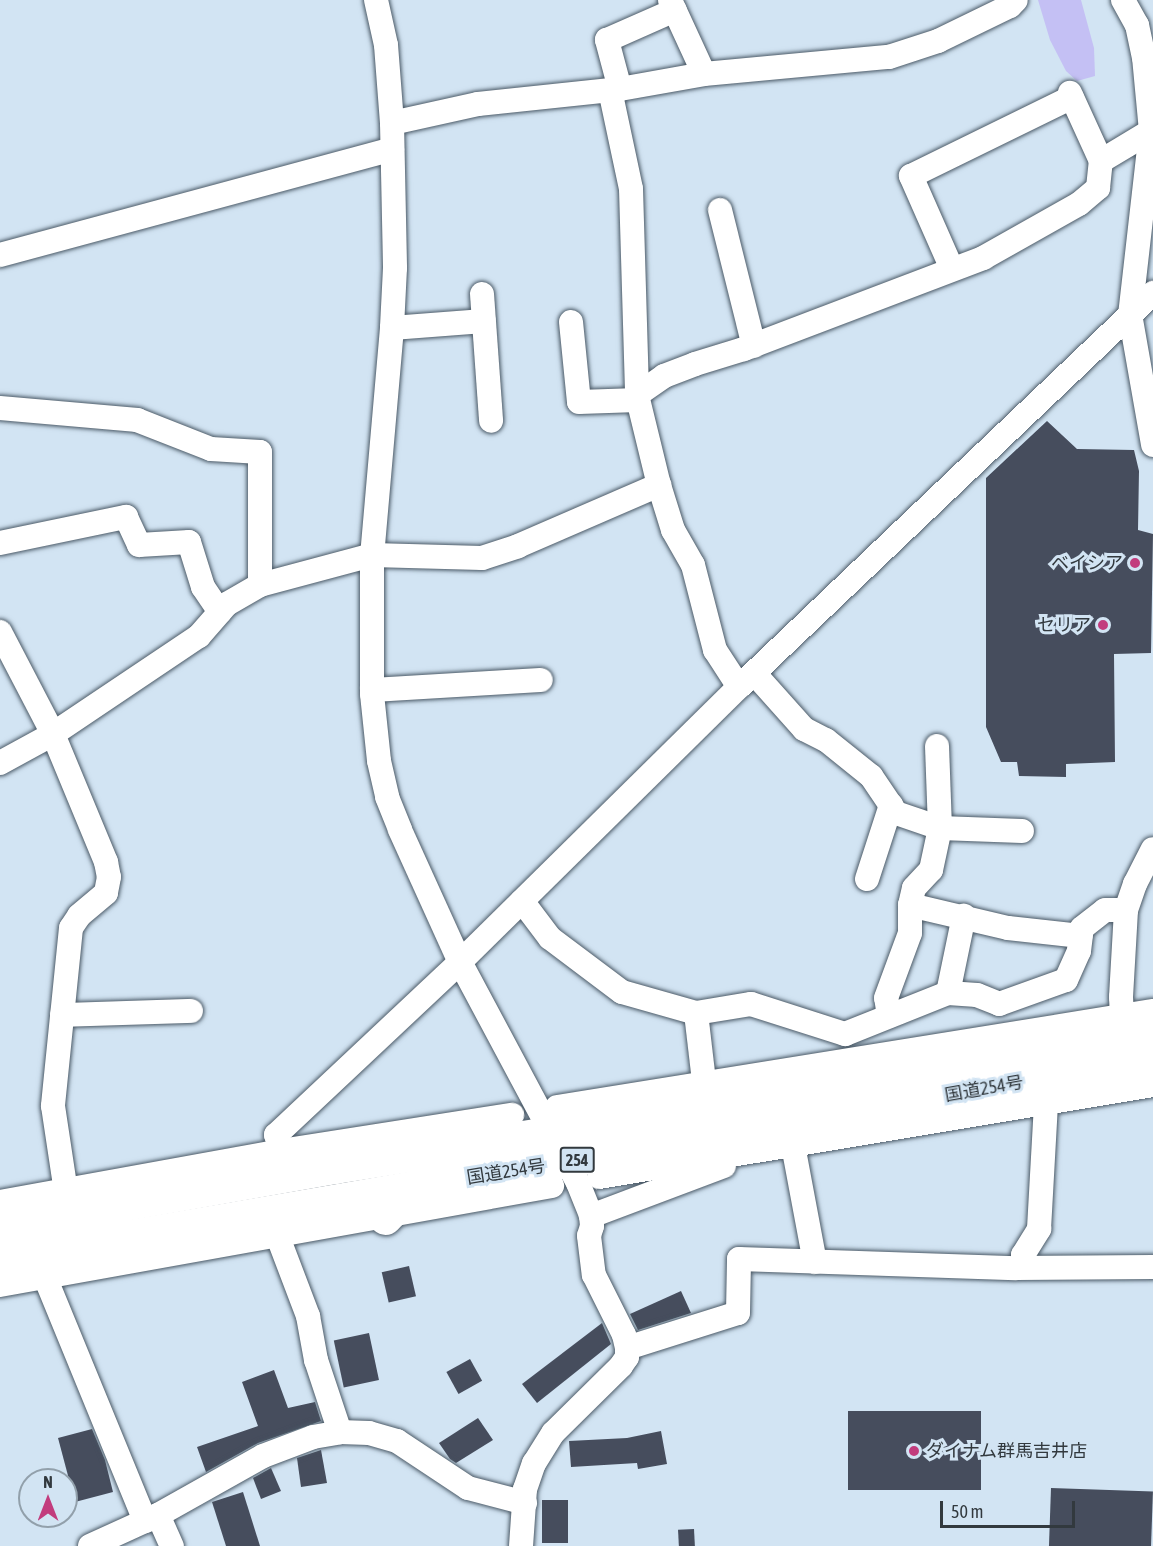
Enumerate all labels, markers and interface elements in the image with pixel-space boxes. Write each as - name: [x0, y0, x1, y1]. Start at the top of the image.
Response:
- place label: ベイシア: [1051, 552, 1123, 574]
- marker: ベイシア: [1128, 556, 1142, 570]
- place label: セリア: [1037, 614, 1091, 636]
- marker: セリア: [1096, 618, 1110, 632]
- street label: 国道254号: [943, 1071, 1025, 1107]
- road number: 254: [559, 1147, 595, 1173]
- street label: 国道254号: [465, 1155, 547, 1189]
- place label: ダイナム群馬吉井店: [926, 1440, 1088, 1462]
- marker: ダイナム群馬吉井店: [907, 1444, 921, 1458]
- north arrow: [18, 1468, 78, 1528]
- text: N: [43, 1473, 53, 1491]
- scale bar: [943, 1489, 1078, 1527]
- text: 50 m: [951, 1501, 983, 1522]

